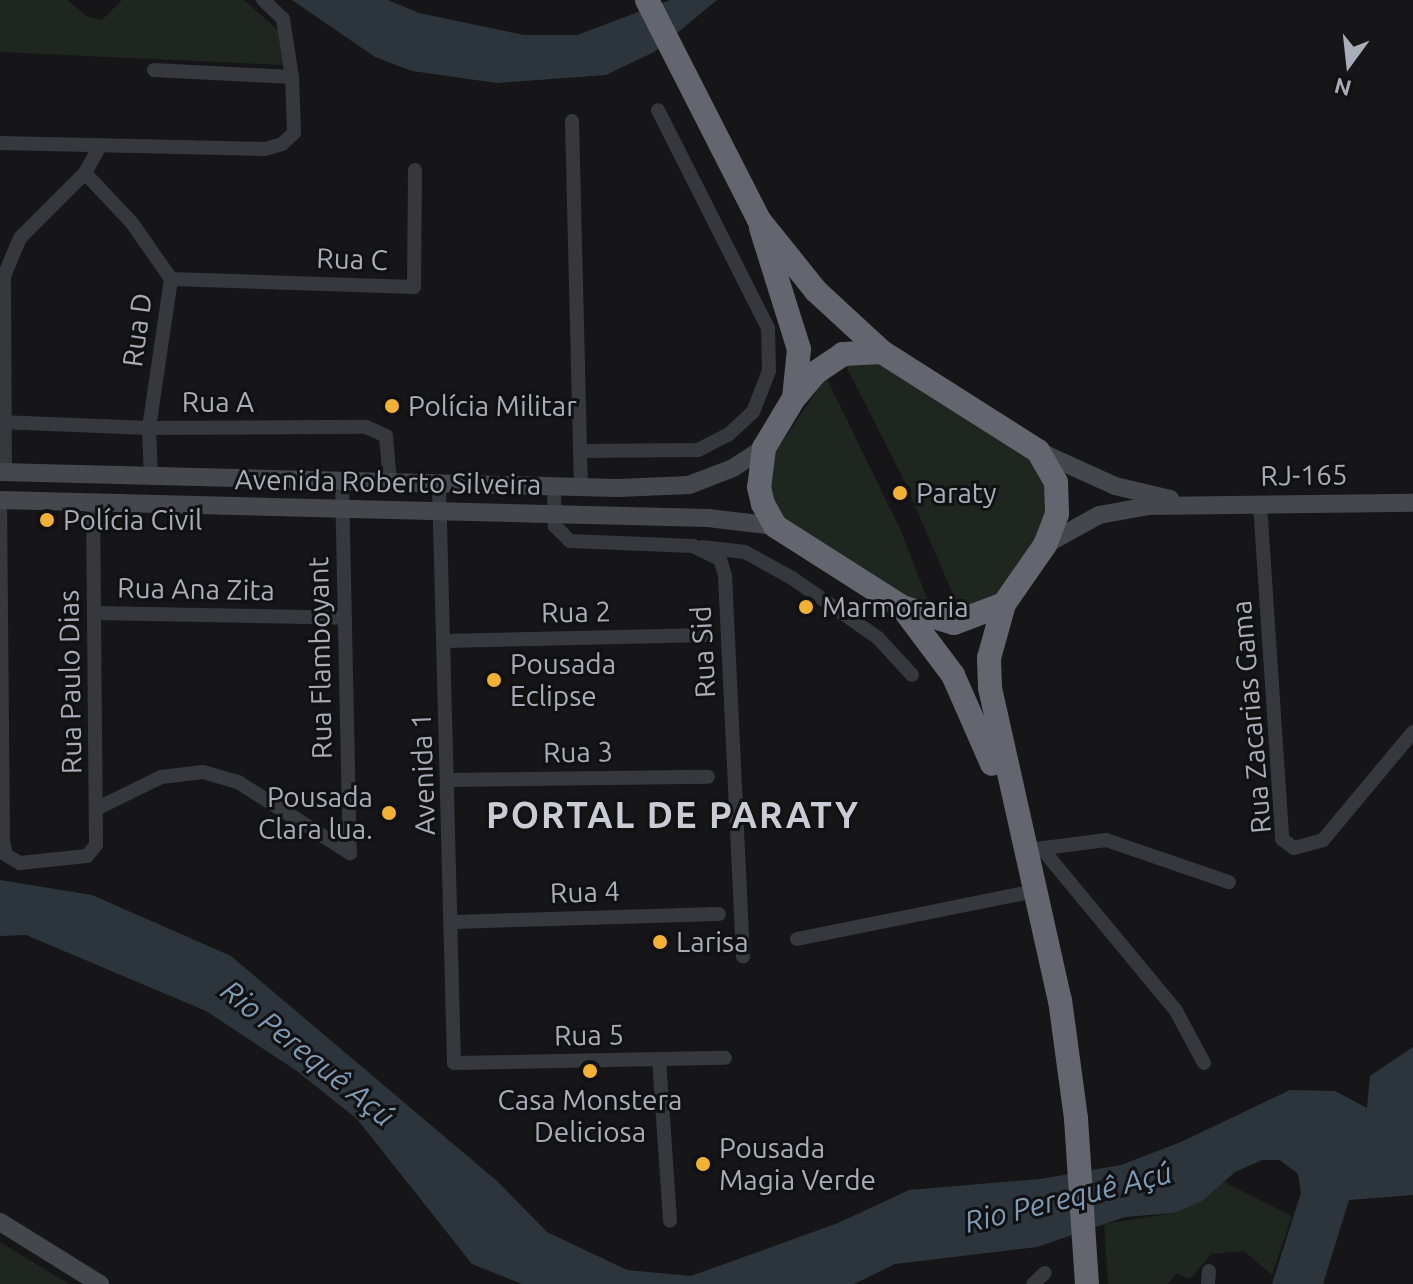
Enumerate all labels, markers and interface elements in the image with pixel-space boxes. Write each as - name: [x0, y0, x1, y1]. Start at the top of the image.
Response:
- north arrow: [1309, 24, 1389, 104]
- text: N: [1332, 73, 1354, 102]
- street label: Rua C: [316, 241, 388, 277]
- street label: Rua D: [115, 291, 159, 369]
- street label: Rua A: [182, 385, 254, 419]
- place label: Polícia Militar: [408, 389, 577, 423]
- marker: Polícia Militar: [383, 397, 401, 415]
- street label: RJ-165: [1260, 457, 1348, 493]
- street label: Avenida Roberto Silveira: [235, 463, 541, 501]
- place label: Paraty: [916, 476, 996, 510]
- marker: Paraty: [891, 484, 909, 502]
- place label: Polícia Civil: [63, 503, 202, 537]
- marker: Polícia Civil: [38, 511, 56, 529]
- street label: Rua Flamboyant: [301, 556, 339, 760]
- street label: Rua Ana Zita: [117, 571, 275, 607]
- street label: Rua Paulo Dias: [52, 590, 88, 774]
- place label: Marmoraria: [822, 590, 969, 624]
- street label: Rua 2: [541, 595, 611, 629]
- marker: Marmoraria: [797, 598, 815, 616]
- street label: Rua Zacarias Gama: [1224, 599, 1278, 835]
- street label: Rua Sid: [684, 605, 722, 699]
- place label: Pousada Eclipse: [510, 647, 616, 713]
- marker: Pousada Eclipse: [485, 671, 503, 689]
- street label: Avenida 1: [404, 712, 442, 836]
- street label: Rua 3: [543, 735, 613, 769]
- place label: Pousada Clara lua.: [258, 780, 373, 846]
- district label: PORTAL DE PARATY: [486, 793, 860, 837]
- marker: Pousada Clara lua.: [380, 804, 398, 822]
- street label: Rua 4: [549, 874, 621, 910]
- place label: Larisa: [676, 925, 749, 959]
- marker: Larisa: [651, 933, 669, 951]
- water label: Rio Perequê Açú: [214, 972, 402, 1134]
- street label: Rua 5: [554, 1018, 624, 1052]
- marker: Casa Monstera Deliciosa: [581, 1062, 599, 1080]
- place label: Casa Monstera Deliciosa: [498, 1083, 682, 1149]
- place label: Pousada Magia Verde: [719, 1131, 876, 1197]
- water label: Rio Perequê Açú: [961, 1154, 1175, 1240]
- marker: Pousada Magia Verde: [694, 1155, 712, 1173]

